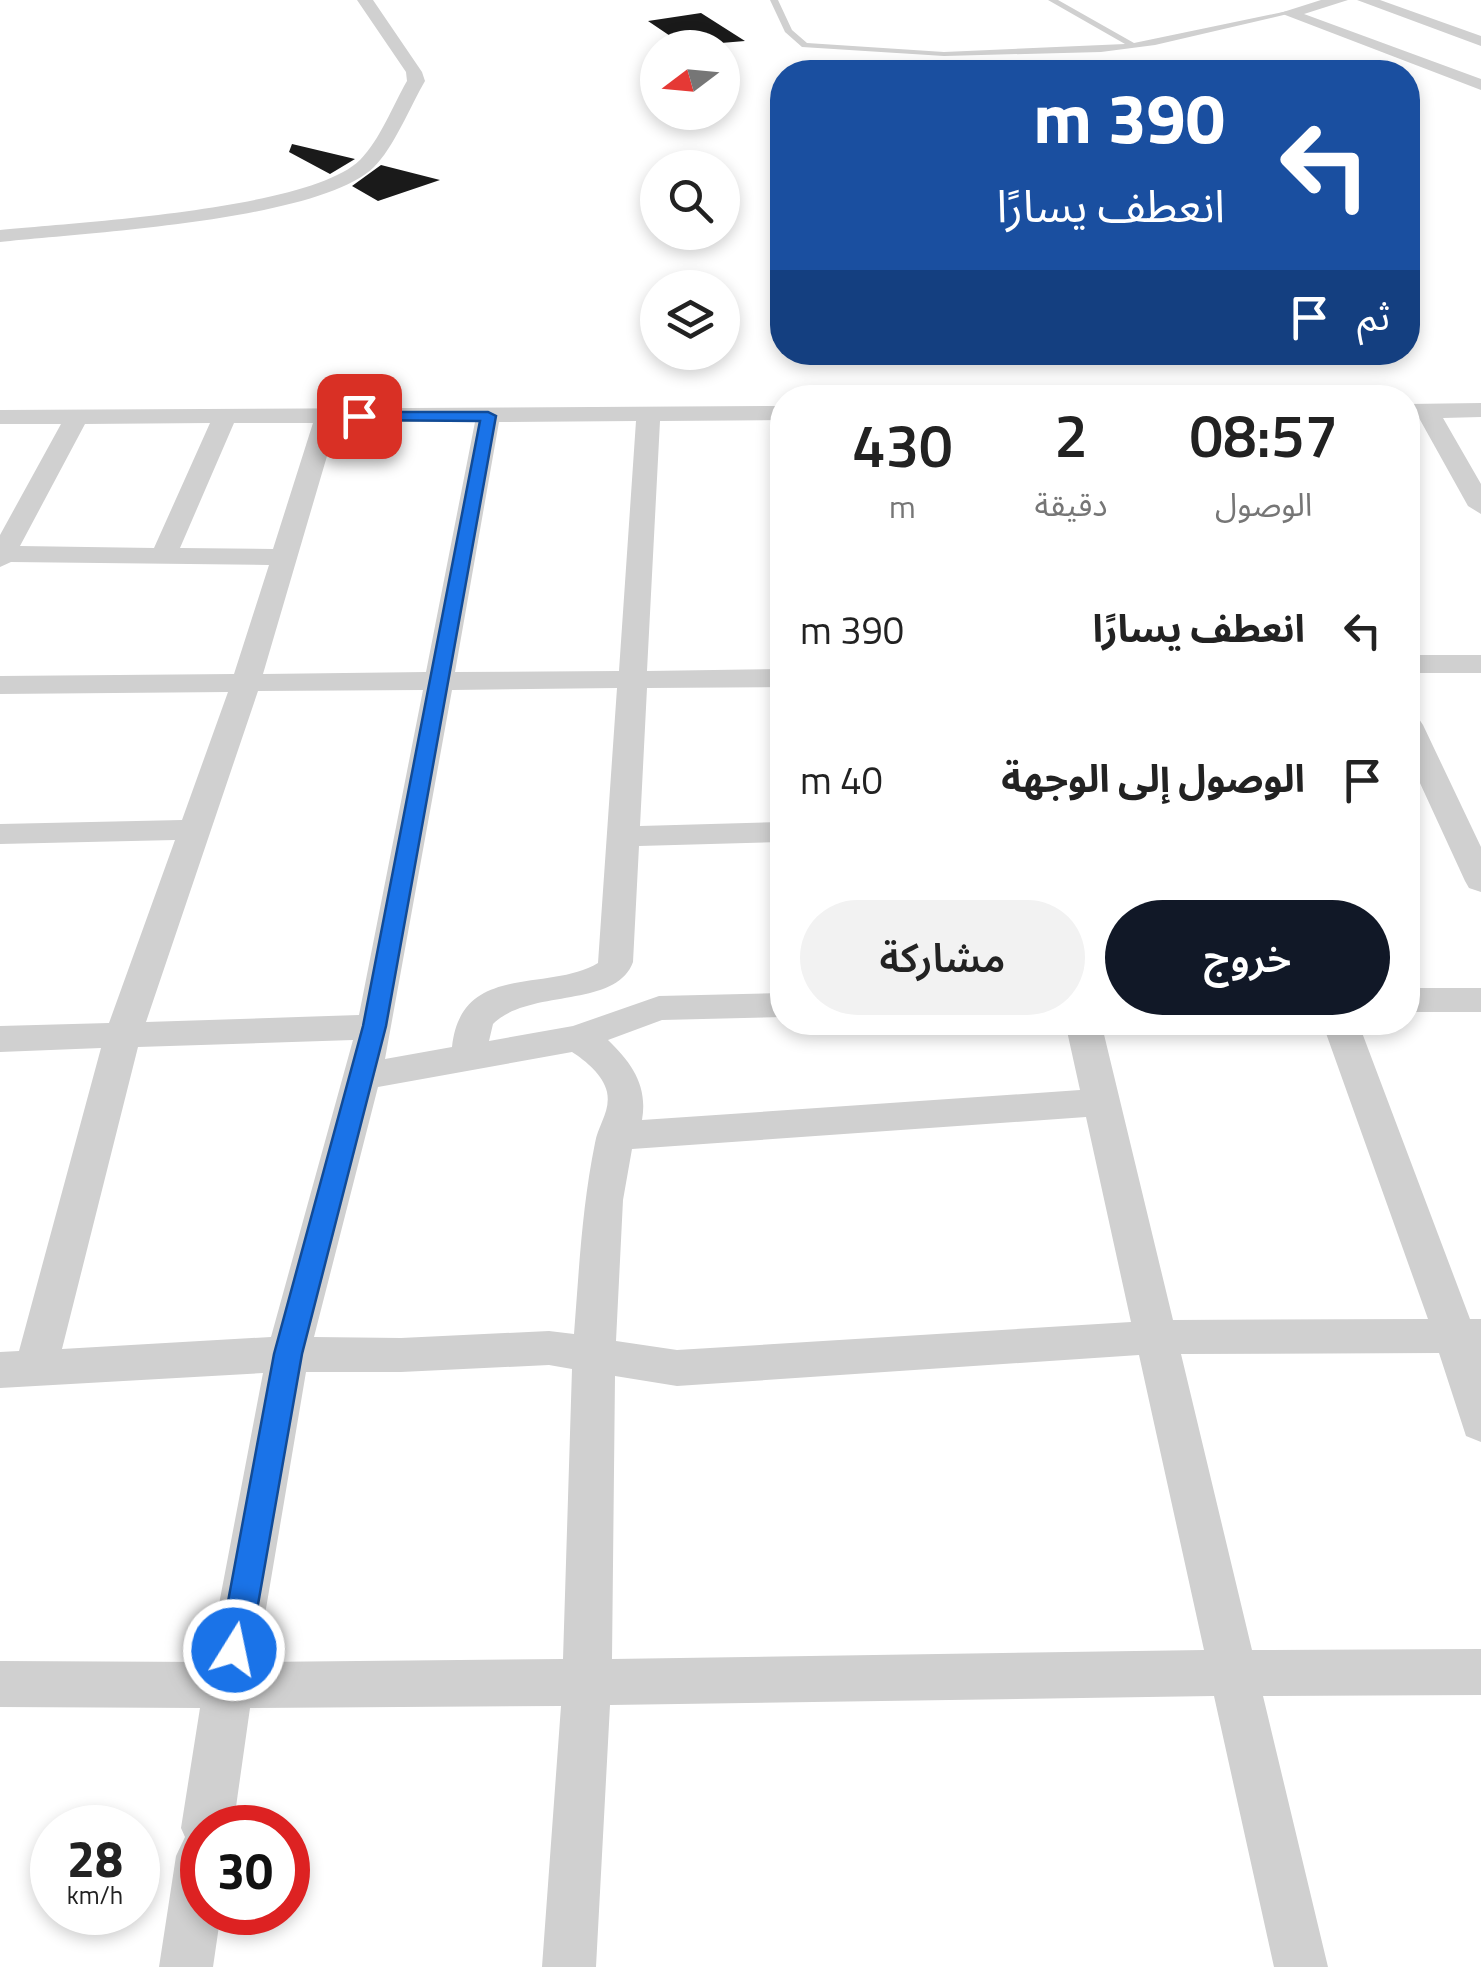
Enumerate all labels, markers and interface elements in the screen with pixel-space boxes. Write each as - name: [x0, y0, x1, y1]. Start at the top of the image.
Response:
- north arrow: [640, 30, 740, 130]
- map controls: [640, 30, 740, 370]
- text: 390 m: [1033, 64, 1225, 170]
- icon: left: [1260, 100, 1390, 230]
- button: search: [640, 150, 740, 250]
- text: انعطف يسارًا: [997, 171, 1225, 239]
- button: layers: [640, 270, 740, 370]
- text: ثم: [1357, 287, 1390, 345]
- icon: arrive: [1282, 290, 1337, 345]
- pin: [317, 374, 402, 459]
- icon: arrive: [332, 389, 387, 444]
- text: 2: [1054, 389, 1088, 480]
- text: 08:57: [1189, 389, 1338, 480]
- text: 430: [852, 399, 953, 490]
- text: دقيقة: [1035, 480, 1108, 528]
- text: الوصول: [1215, 480, 1312, 528]
- text: m: [889, 482, 916, 530]
- text: انعطف يسارًا: [1093, 599, 1305, 657]
- text: 390 m: [800, 601, 904, 659]
- icon: left: [1335, 603, 1390, 658]
- text: الوصول إلى الوجهة: [1001, 749, 1305, 807]
- text: 40 m: [800, 751, 883, 809]
- icon: arrive: [1335, 753, 1390, 808]
- button: مشاركة: [800, 900, 1085, 1015]
- button: خروج: [1105, 900, 1390, 1015]
- position arrow: [182, 1598, 286, 1702]
- speed limit sign: 30: [180, 1805, 310, 1935]
- text: 28: [67, 1820, 123, 1896]
- text: km/h: [67, 1876, 123, 1914]

